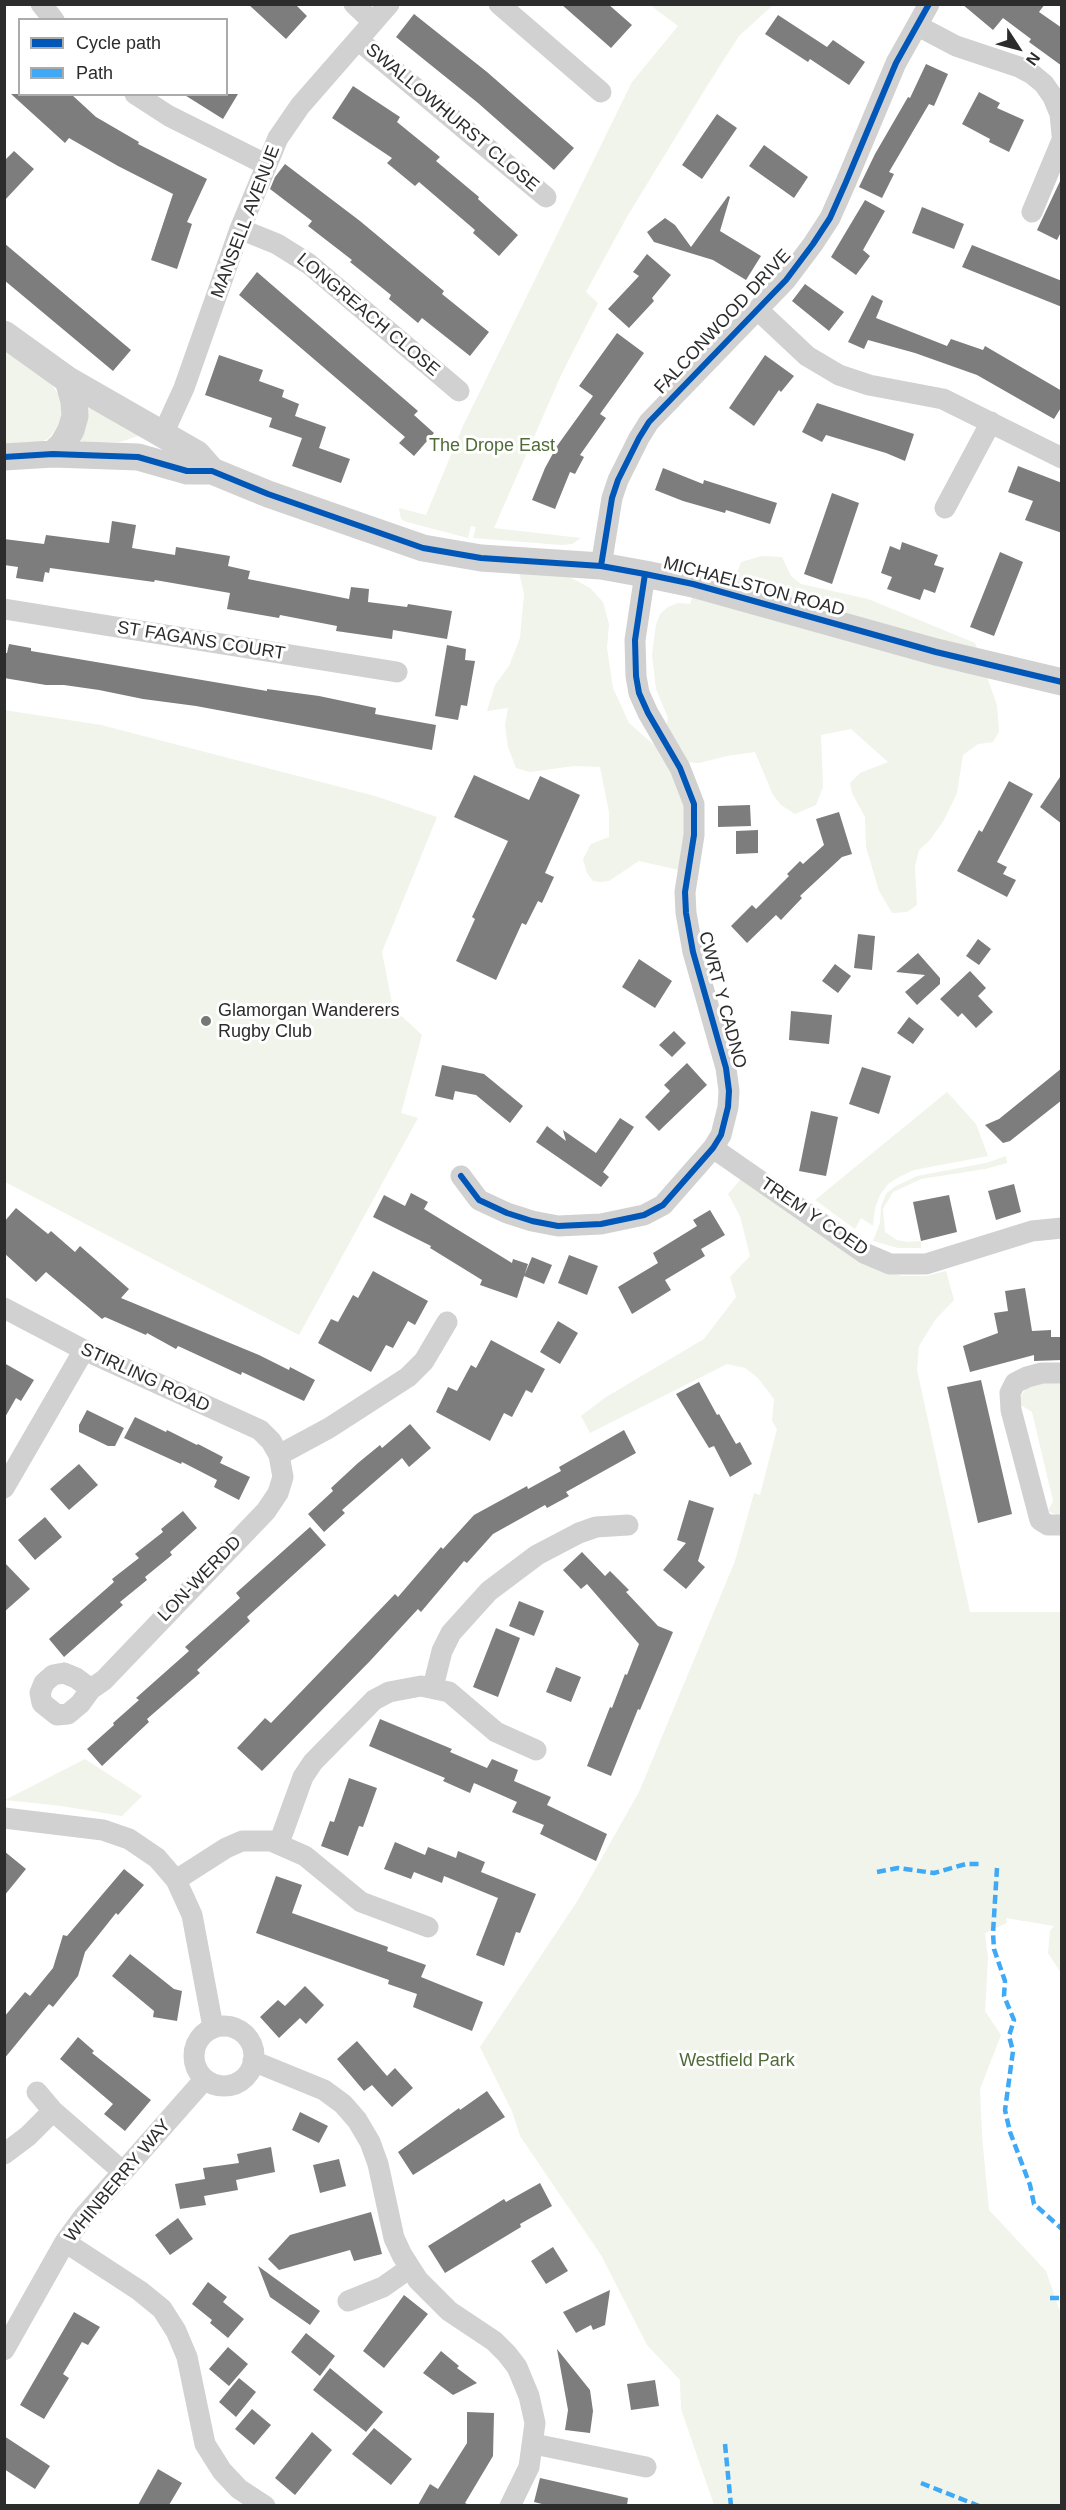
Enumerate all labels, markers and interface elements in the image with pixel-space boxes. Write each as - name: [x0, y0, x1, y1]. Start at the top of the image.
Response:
- legend: [18, 18, 228, 96]
- north arrow: [988, 18, 1048, 78]
- text: Cycle path: [76, 33, 161, 53]
- street label: SWALLOWHURST CLOSE: [361, 39, 543, 197]
- text: N: [1023, 49, 1043, 69]
- text: Path: [76, 63, 113, 83]
- street label: MANSELL AVENUE: [207, 143, 285, 301]
- street label: FALCONWOOD DRIVE: [650, 245, 796, 399]
- street label: LONGREACH CLOSE: [292, 249, 444, 381]
- park label: The Drope East: [429, 435, 555, 457]
- street label: MICHAELSTON ROAD: [661, 552, 847, 622]
- street label: ST FAGANS COURT: [116, 617, 286, 665]
- street label: CWRT Y CADNO: [693, 929, 751, 1071]
- place label: Glamorgan Wanderers Rugby Club: [218, 1000, 399, 1042]
- marker: Glamorgan Wanderers Rugby Club: [199, 1014, 213, 1028]
- street label: TREM Y COED: [756, 1173, 872, 1261]
- street label: STIRLING ROAD: [77, 1339, 213, 1417]
- street label: LON-WERDD: [154, 1532, 246, 1626]
- park label: Westfield Park: [679, 2050, 795, 2072]
- street label: WHINBERRY WAY: [60, 2115, 176, 2247]

